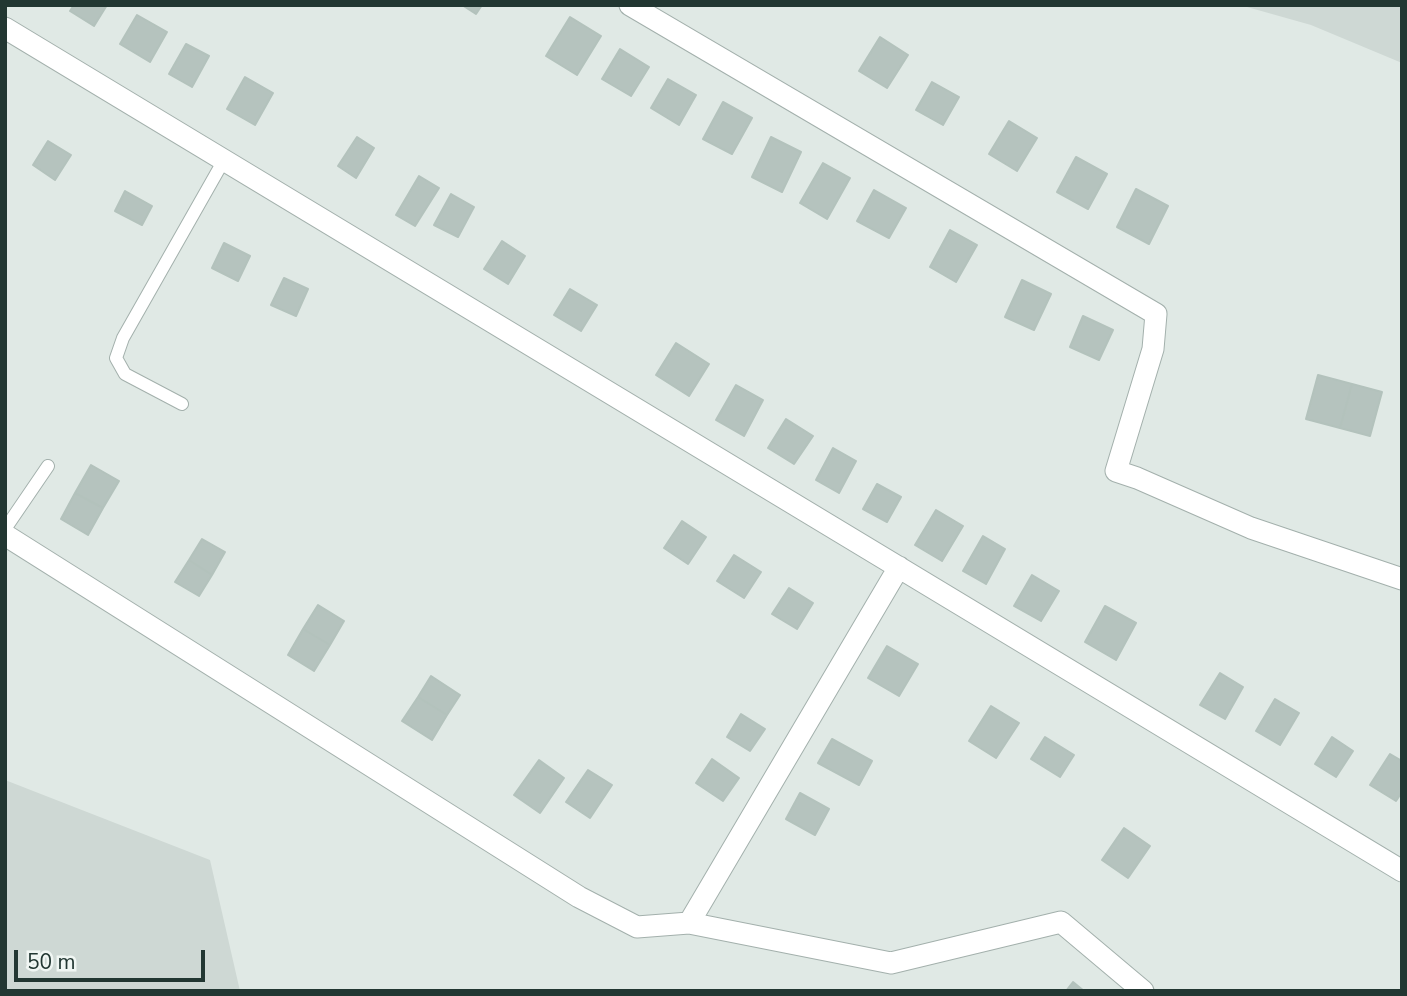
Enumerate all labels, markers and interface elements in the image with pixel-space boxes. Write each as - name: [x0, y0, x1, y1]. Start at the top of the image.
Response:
- scale bar: [18, 936, 208, 980]
- text: 50 m: [27, 948, 76, 976]

